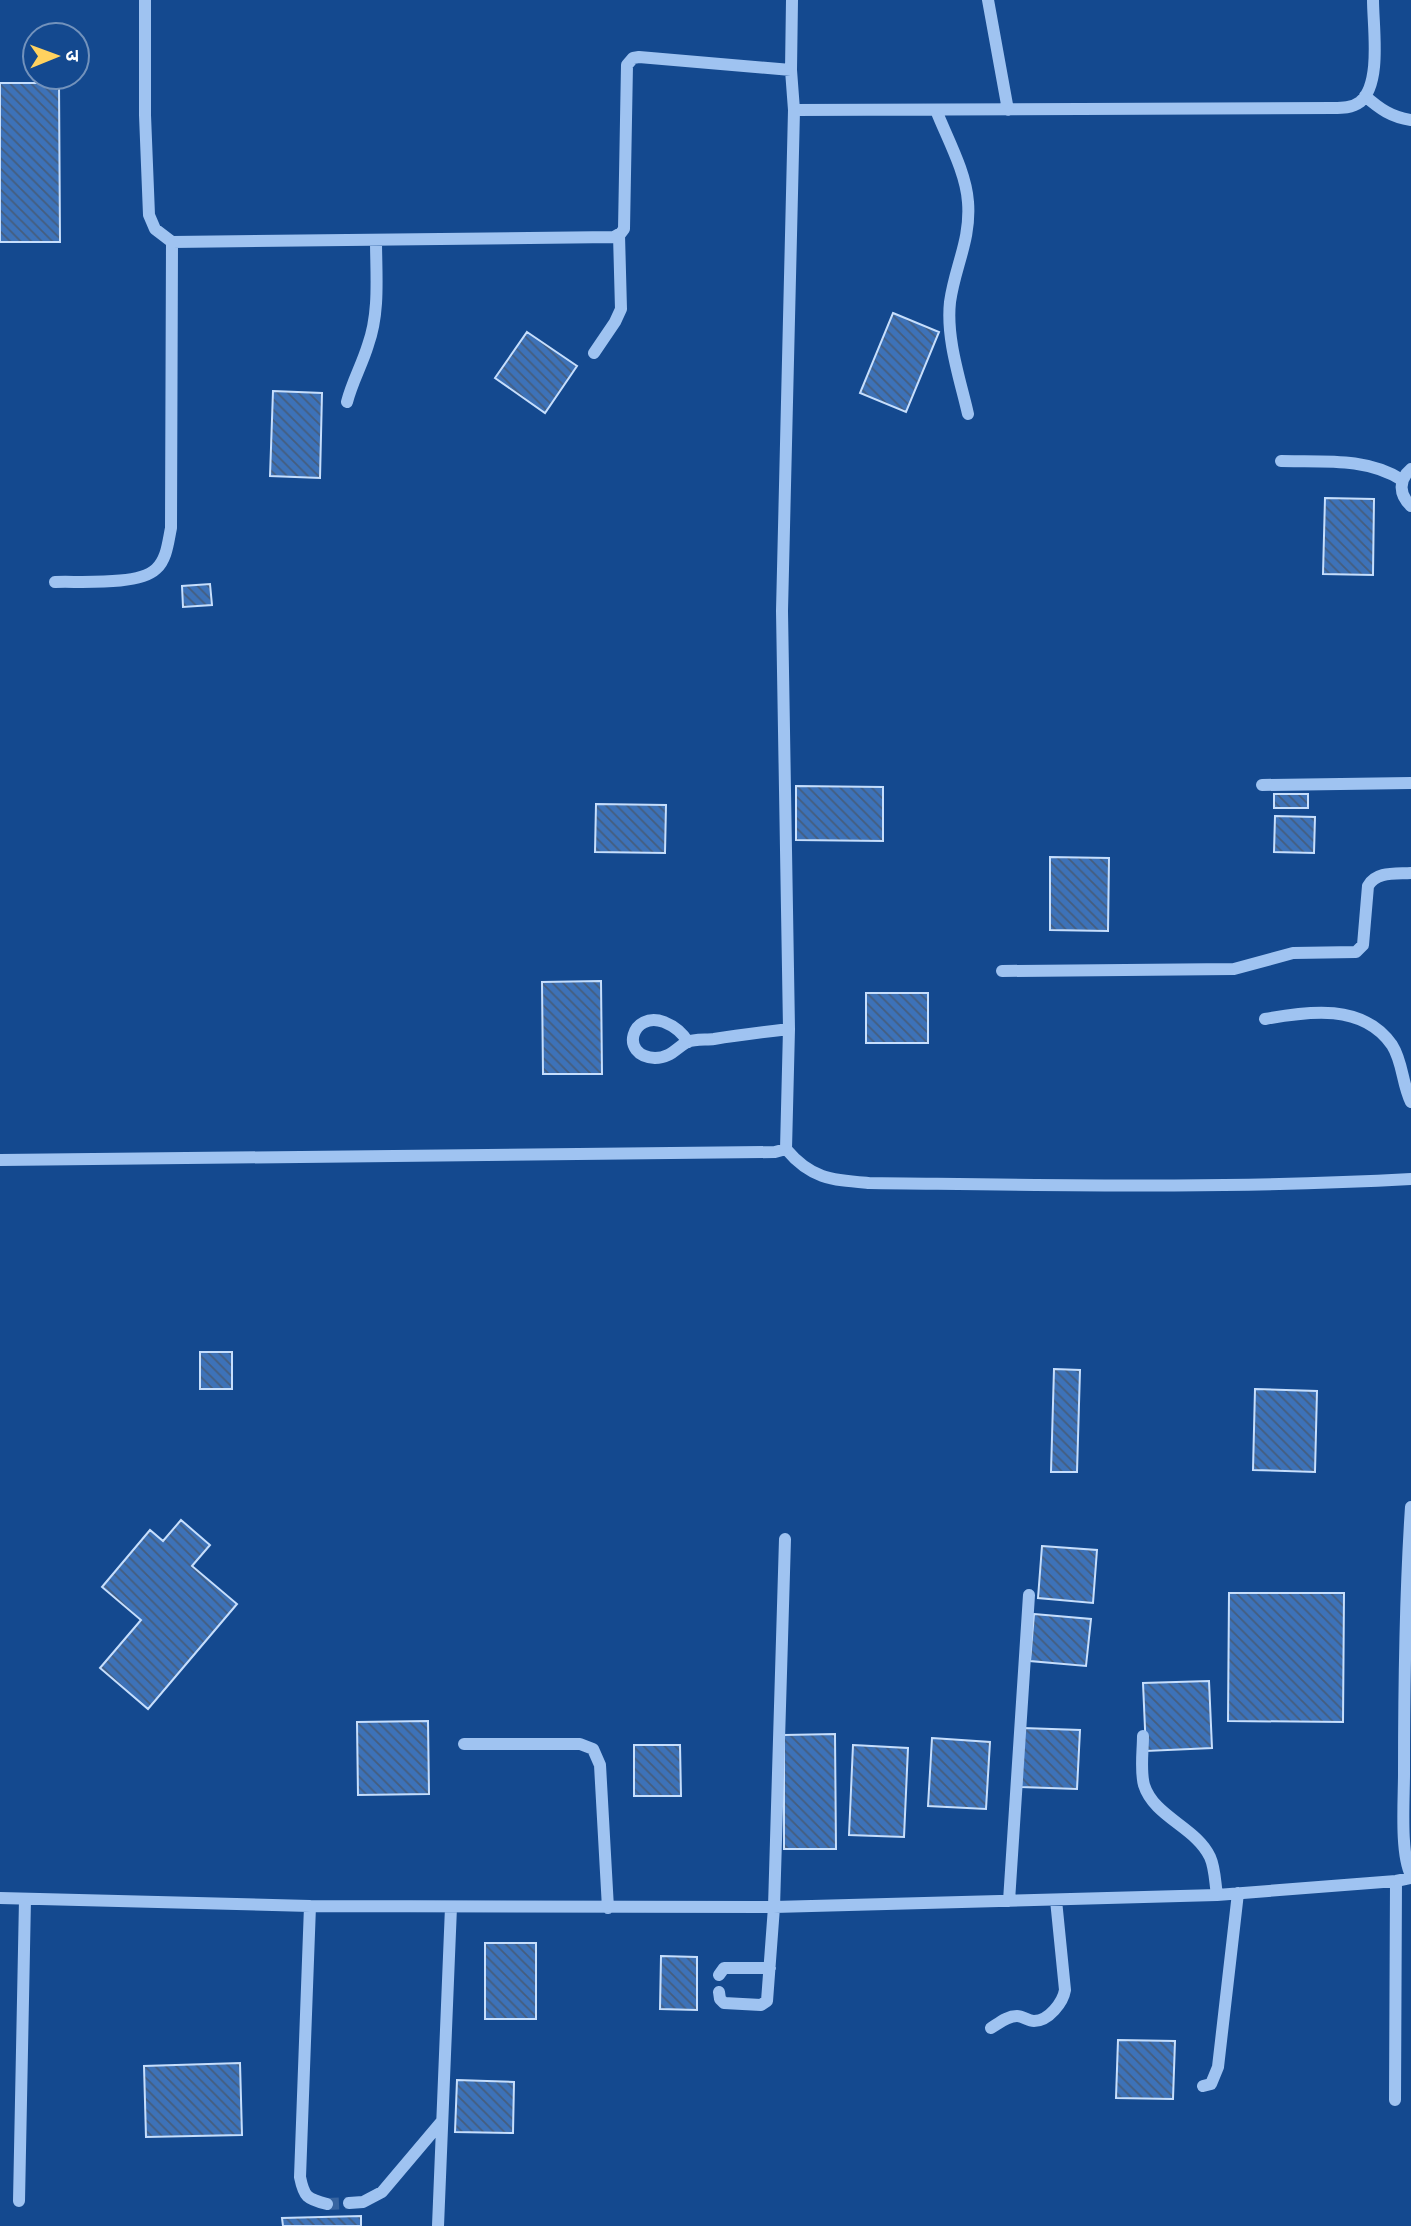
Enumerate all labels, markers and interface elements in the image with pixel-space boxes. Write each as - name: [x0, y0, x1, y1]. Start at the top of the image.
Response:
- north arrow: [21, 21, 91, 91]
- text: उ: [61, 50, 84, 62]

